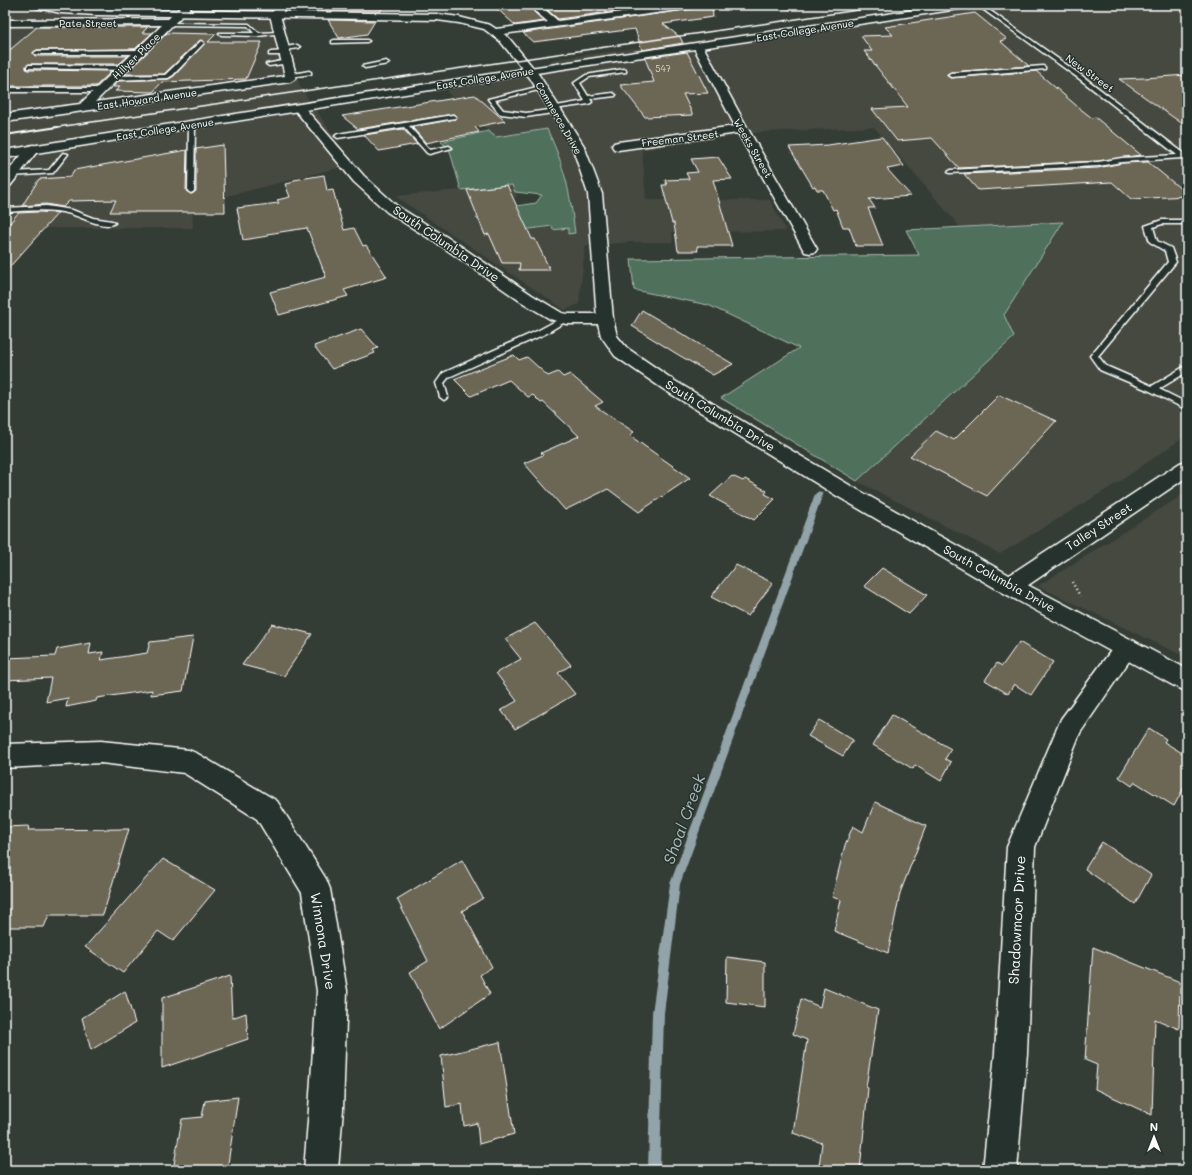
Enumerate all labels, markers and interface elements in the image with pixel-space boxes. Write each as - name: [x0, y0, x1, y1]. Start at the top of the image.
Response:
- street label: East College Avenue: [755, 15, 855, 45]
- street label: Pate Street: [59, 16, 117, 30]
- street label: Hillyer Place: [109, 30, 163, 82]
- street label: New Street: [1063, 51, 1117, 95]
- street label: East College Avenue: [435, 63, 535, 93]
- house number: 547: [655, 63, 671, 74]
- street label: Commerce Drive: [532, 79, 586, 157]
- street label: East Howard Avenue: [96, 85, 198, 113]
- street label: East College Avenue: [115, 114, 215, 144]
- street label: Weeks Street: [730, 116, 776, 180]
- street label: Freeman Street: [641, 126, 719, 150]
- street label: South Columbia Drive: [390, 201, 503, 285]
- street label: South Columbia Drive: [663, 376, 778, 454]
- street label: Talley Street: [1062, 499, 1135, 554]
- street label: South Columbia Drive: [941, 541, 1058, 616]
- water label: Shoal Creek: [658, 770, 710, 867]
- street label: Shadowmoor Drive: [1004, 855, 1029, 985]
- street label: Winnona Drive: [306, 891, 341, 991]
- north arrow: [1134, 1117, 1174, 1157]
- text: N: [1150, 1119, 1158, 1134]

